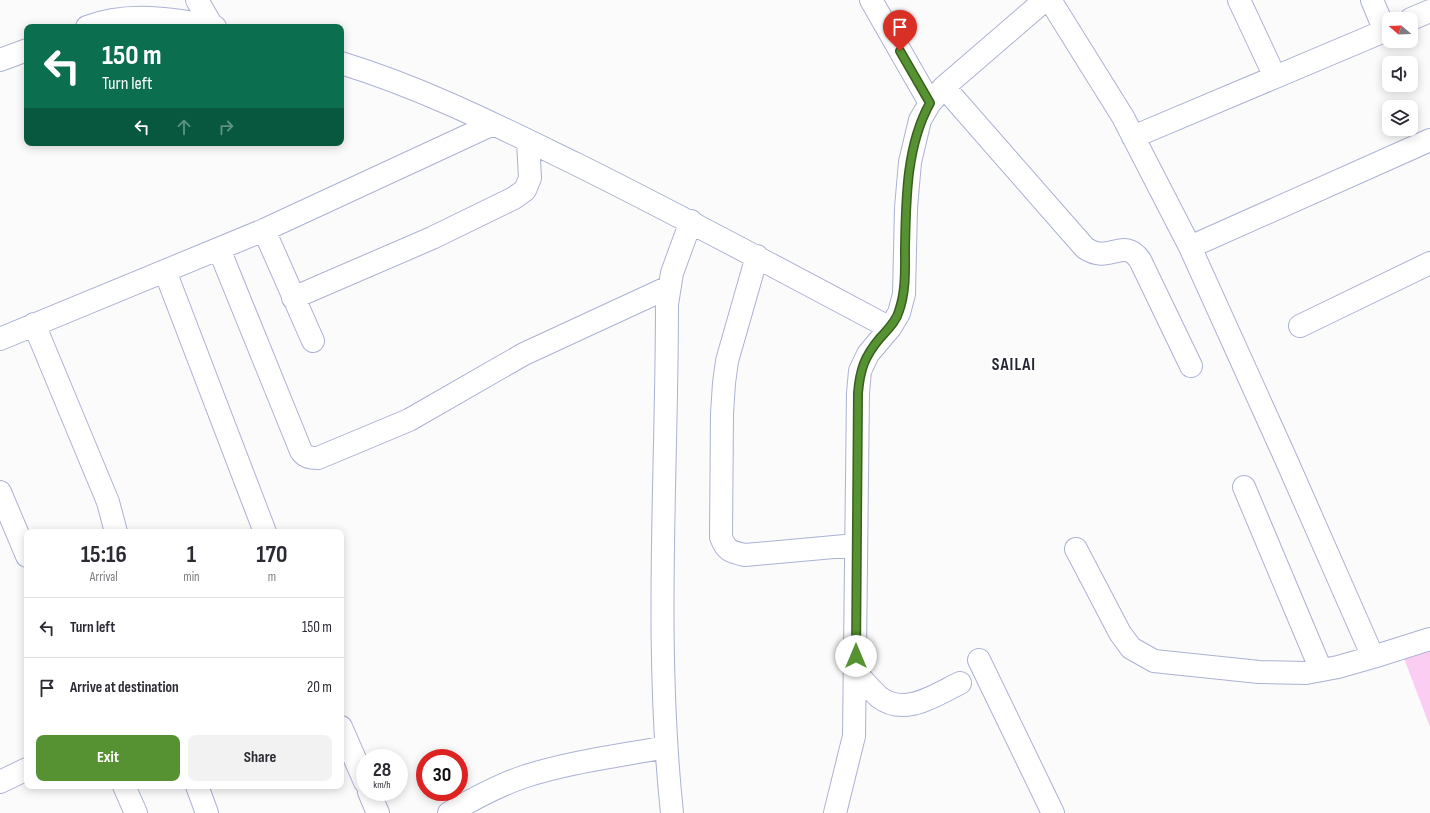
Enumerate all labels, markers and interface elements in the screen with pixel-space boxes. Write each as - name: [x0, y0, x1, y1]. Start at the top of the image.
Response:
- pin: [883, 10, 917, 51]
- north arrow: [1382, 12, 1418, 48]
- map controls: [1382, 12, 1418, 136]
- icon: arrive: [889, 16, 911, 38]
- text: 150 m: [102, 39, 162, 72]
- icon: left: [36, 40, 88, 92]
- button: sound: [1382, 56, 1418, 92]
- text: Turn left: [102, 73, 153, 94]
- button: layers: [1382, 100, 1418, 136]
- icon: left: [131, 116, 153, 138]
- icon: ahead: [173, 116, 195, 138]
- icon: right: [215, 116, 237, 138]
- district label: SAILAI: [992, 355, 1036, 375]
- text: 15:16: [81, 540, 127, 569]
- text: 1: [187, 540, 196, 569]
- text: 170: [256, 540, 287, 569]
- text: Arrival: [90, 569, 118, 585]
- text: min: [183, 569, 200, 585]
- text: m: [268, 569, 276, 585]
- icon: left: [36, 617, 58, 639]
- text: Turn left: [70, 618, 115, 637]
- text: 150 m: [302, 618, 332, 637]
- position arrow: [835, 635, 877, 677]
- icon: arrive: [36, 677, 58, 699]
- text: Arrive at destination: [70, 678, 179, 697]
- text: 20 m: [307, 678, 332, 697]
- button: Exit: [36, 735, 180, 781]
- button: Share: [188, 735, 332, 781]
- speed limit sign: 30: [416, 749, 468, 801]
- text: 28: [373, 758, 391, 782]
- text: km/h: [373, 779, 391, 791]

